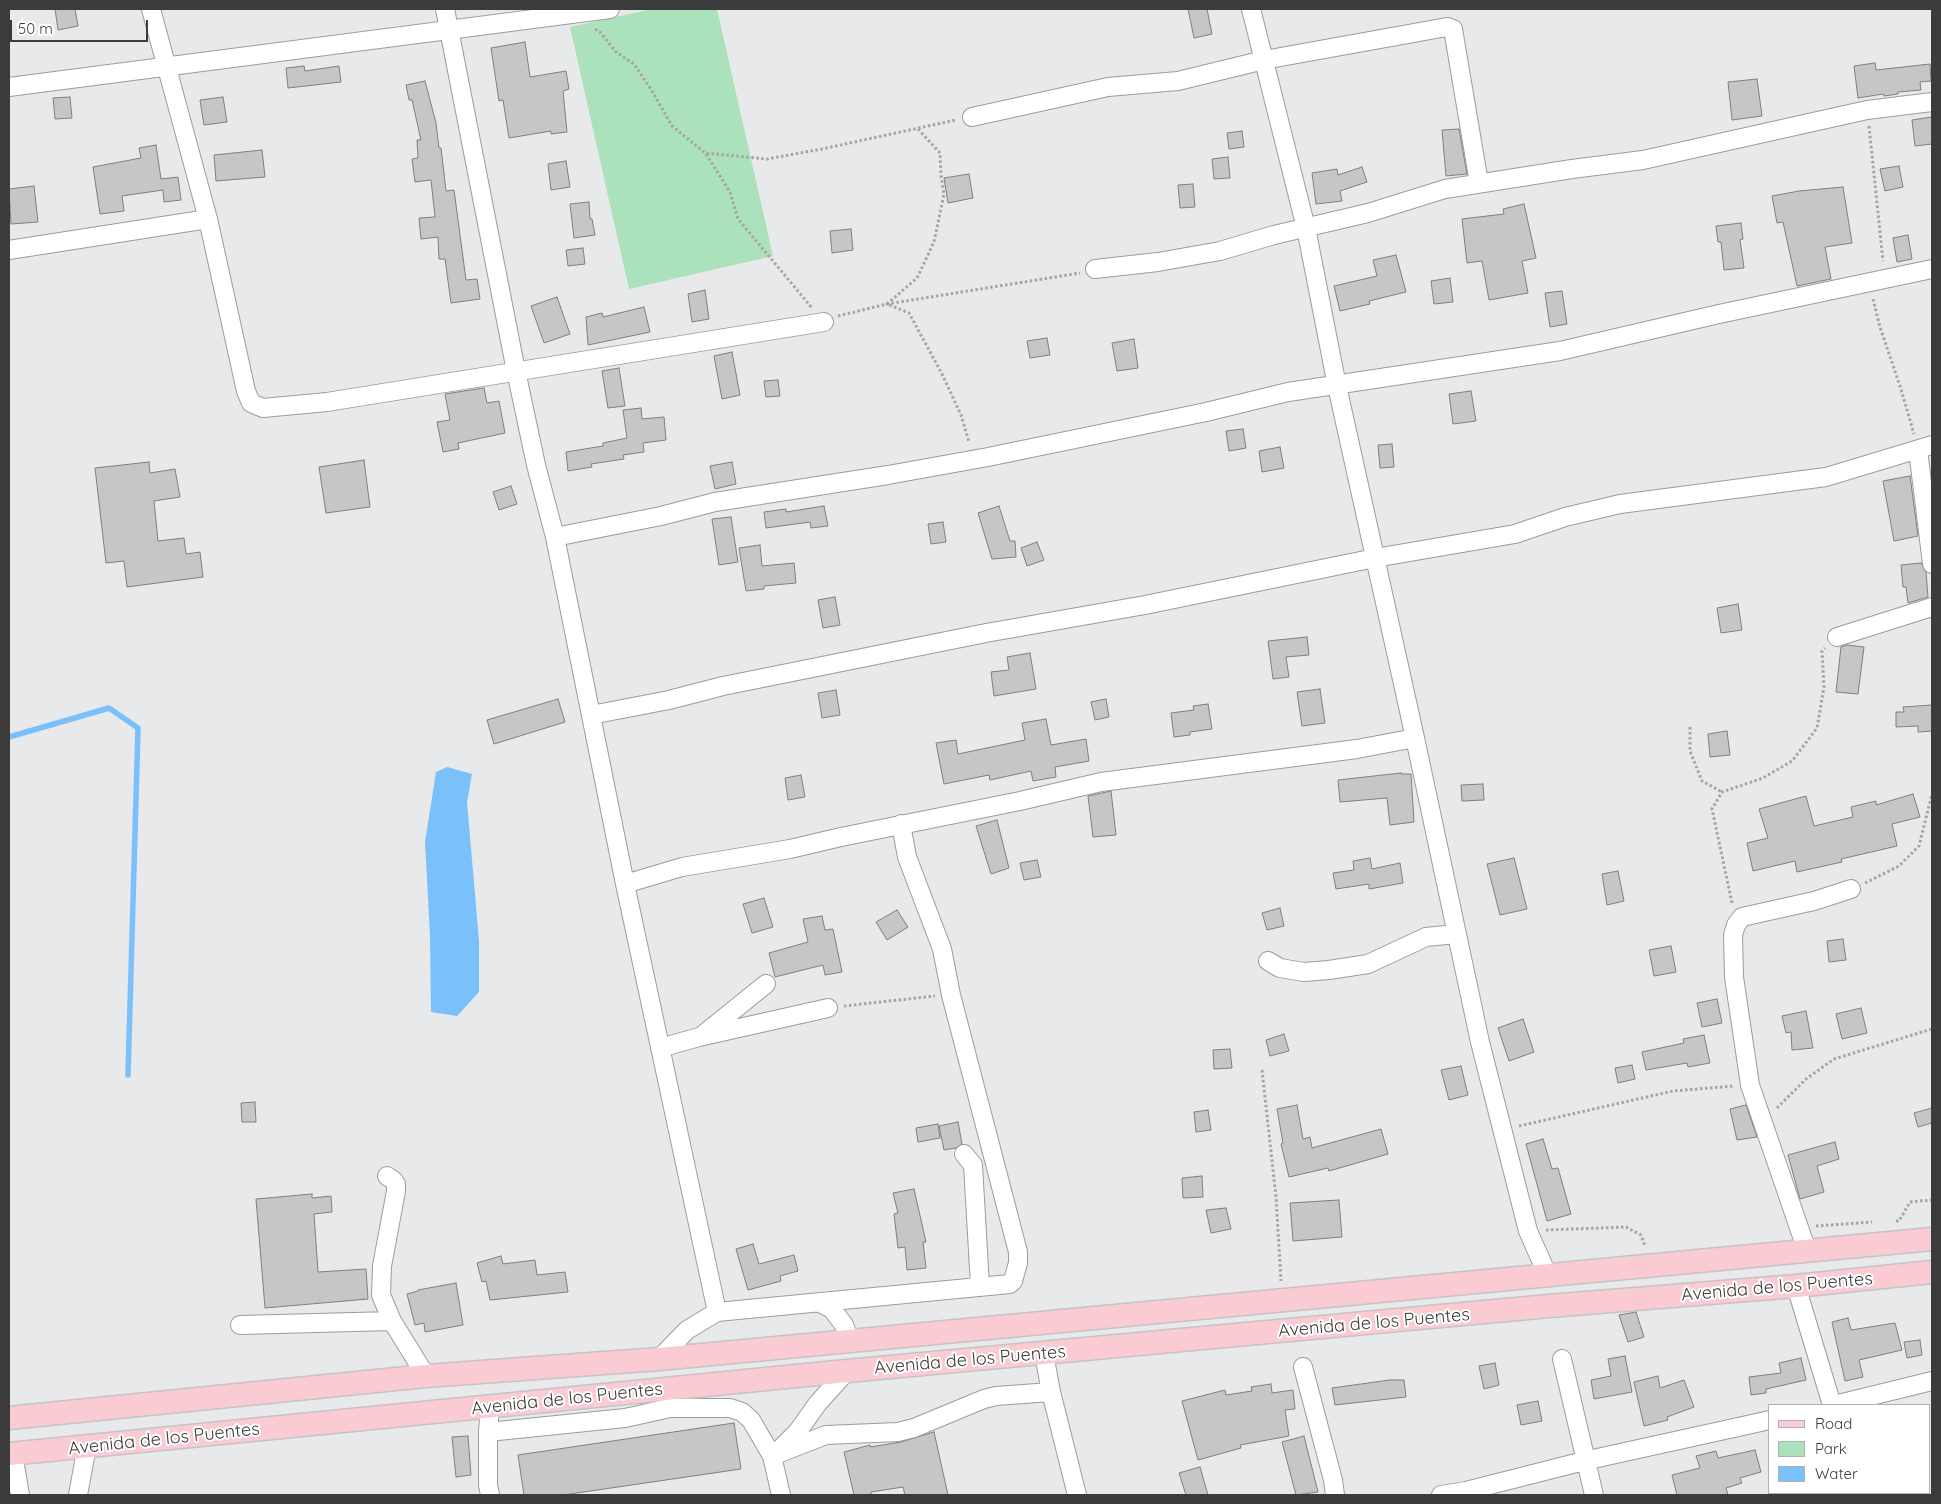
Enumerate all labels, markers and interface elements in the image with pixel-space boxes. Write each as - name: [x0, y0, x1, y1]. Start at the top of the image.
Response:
- scale bar: [12, 10, 150, 42]
- text: 50 m: [18, 19, 53, 38]
- street label: Avenida de los Puentes: [1680, 1268, 1874, 1306]
- street label: Avenida de los Puentes: [1277, 1304, 1471, 1342]
- street label: Avenida de los Puentes: [873, 1341, 1067, 1379]
- street label: Avenida de los Puentes: [470, 1378, 664, 1420]
- legend: [1768, 1404, 1931, 1494]
- text: Road: [1815, 1414, 1852, 1433]
- street label: Avenida de los Puentes: [67, 1418, 261, 1460]
- text: Park: [1815, 1439, 1847, 1458]
- text: Water: [1815, 1464, 1858, 1483]

